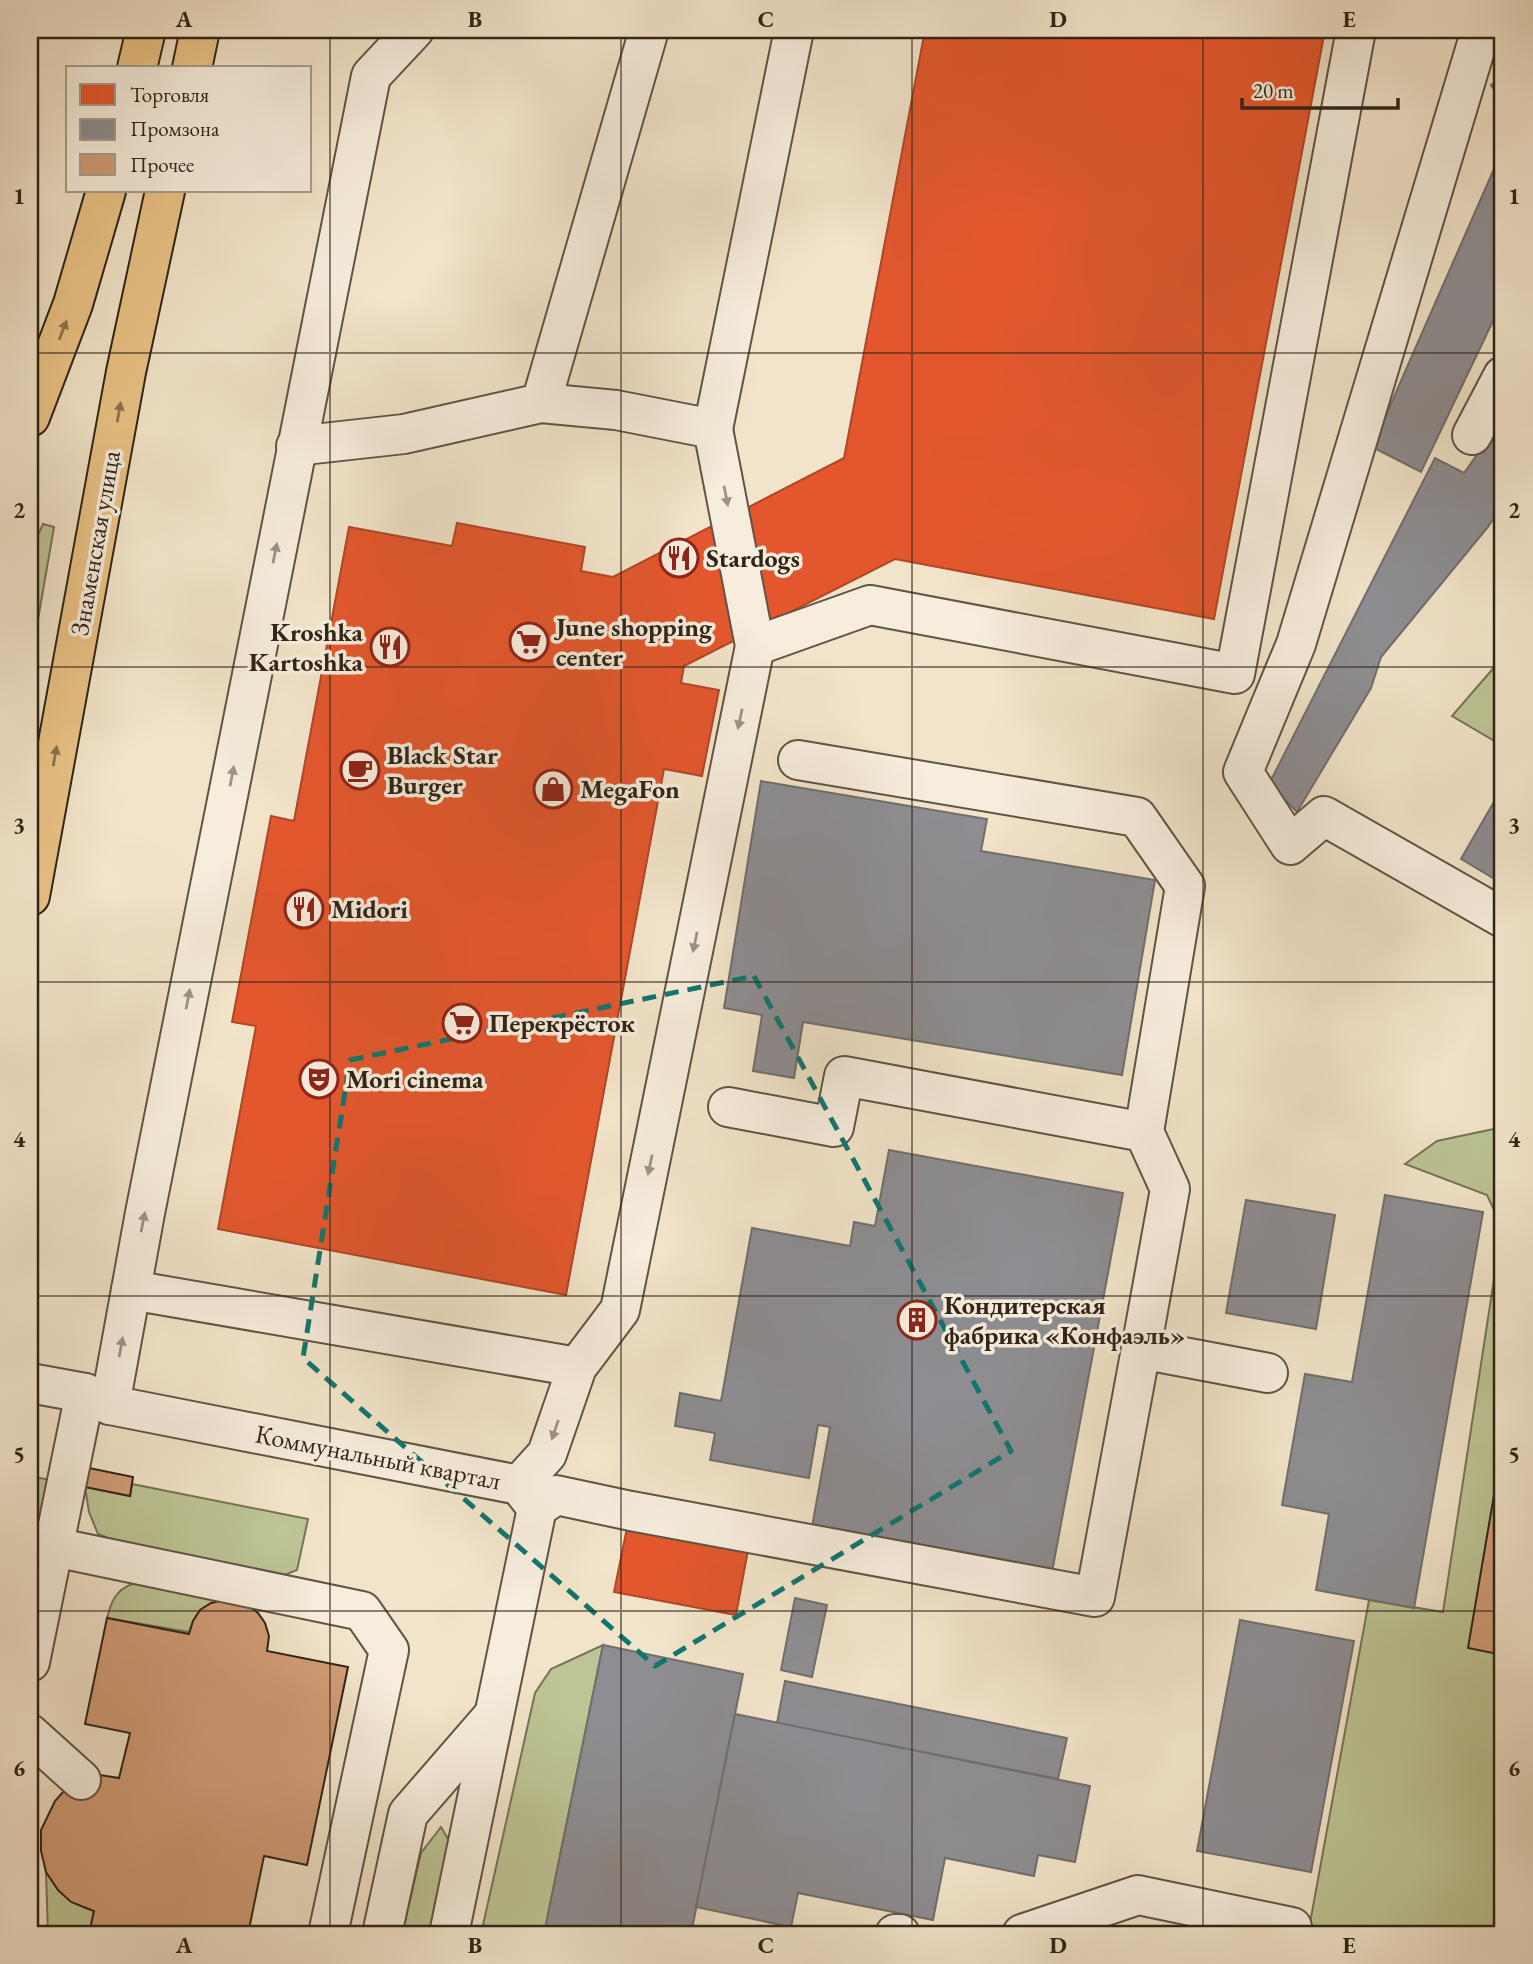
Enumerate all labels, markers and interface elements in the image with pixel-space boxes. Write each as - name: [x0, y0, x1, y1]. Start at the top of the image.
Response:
- text: A: [175, 4, 193, 34]
- text: B: [468, 4, 482, 34]
- text: C: [758, 4, 774, 34]
- text: D: [1049, 4, 1067, 34]
- text: E: [1342, 4, 1356, 34]
- legend: [66, 66, 312, 192]
- scale bar: [1242, 66, 1398, 110]
- text: 20 m: [1253, 77, 1294, 104]
- text: Торговля: [130, 81, 209, 108]
- text: Промзона: [130, 115, 220, 142]
- text: Прочее: [130, 151, 194, 178]
- text: 1: [13, 181, 25, 211]
- text: 1: [1508, 181, 1520, 211]
- one-way arrow: [58, 319, 69, 340]
- one-way arrow: [114, 401, 125, 423]
- street label: Знаменская улица: [62, 447, 128, 638]
- one-way arrow: [720, 485, 731, 507]
- text: 2: [13, 495, 25, 525]
- text: 2: [1508, 495, 1520, 525]
- restaurant icon: Stardogs: [658, 537, 700, 579]
- place label: Stardogs: [706, 541, 800, 575]
- one-way arrow: [270, 542, 281, 564]
- place label: June shopping center: [553, 610, 713, 674]
- place label: Kroshka Kartoshka: [249, 615, 364, 679]
- supermarket icon: June shopping center: [508, 621, 550, 663]
- restaurant icon: Kroshka Kartoshka: [369, 626, 411, 668]
- one-way arrow: [735, 708, 746, 730]
- place label: Black Star Burger: [387, 738, 498, 802]
- one-way arrow: [50, 745, 61, 767]
- cafe icon: Black Star Burger: [339, 749, 381, 791]
- one-way arrow: [227, 765, 238, 787]
- shop icon: MegaFon: [532, 768, 574, 810]
- place label: MegaFon: [580, 772, 680, 806]
- text: 3: [13, 810, 25, 840]
- text: 3: [1508, 810, 1520, 840]
- restaurant icon: Midori: [283, 888, 325, 930]
- place label: Midori: [331, 892, 408, 926]
- one-way arrow: [689, 931, 700, 953]
- one-way arrow: [183, 988, 194, 1010]
- supermarket icon: Перекрёсток: [441, 1002, 483, 1044]
- place label: Перекрёсток: [489, 1006, 636, 1040]
- theatre icon: Mori cinema: [298, 1058, 340, 1100]
- place label: Mori cinema: [346, 1062, 484, 1096]
- text: 4: [13, 1124, 26, 1154]
- text: 4: [1508, 1124, 1521, 1154]
- one-way arrow: [644, 1154, 655, 1176]
- one-way arrow: [138, 1211, 149, 1233]
- place label: Кондитерская фабрика «Конфаэль»: [944, 1288, 1185, 1352]
- building icon: Кондитерская фабрика «Конфаэль»: [896, 1299, 938, 1341]
- one-way arrow: [116, 1336, 127, 1358]
- street label: Коммунальный квартал: [253, 1417, 503, 1497]
- one-way arrow: [549, 1419, 560, 1440]
- text: 5: [13, 1439, 25, 1469]
- text: 5: [1508, 1439, 1520, 1469]
- text: 6: [13, 1753, 25, 1783]
- text: 6: [1508, 1753, 1520, 1783]
- text: A: [175, 1930, 193, 1960]
- text: B: [468, 1930, 482, 1960]
- text: C: [758, 1930, 774, 1960]
- text: D: [1049, 1930, 1067, 1960]
- text: E: [1342, 1930, 1356, 1960]

